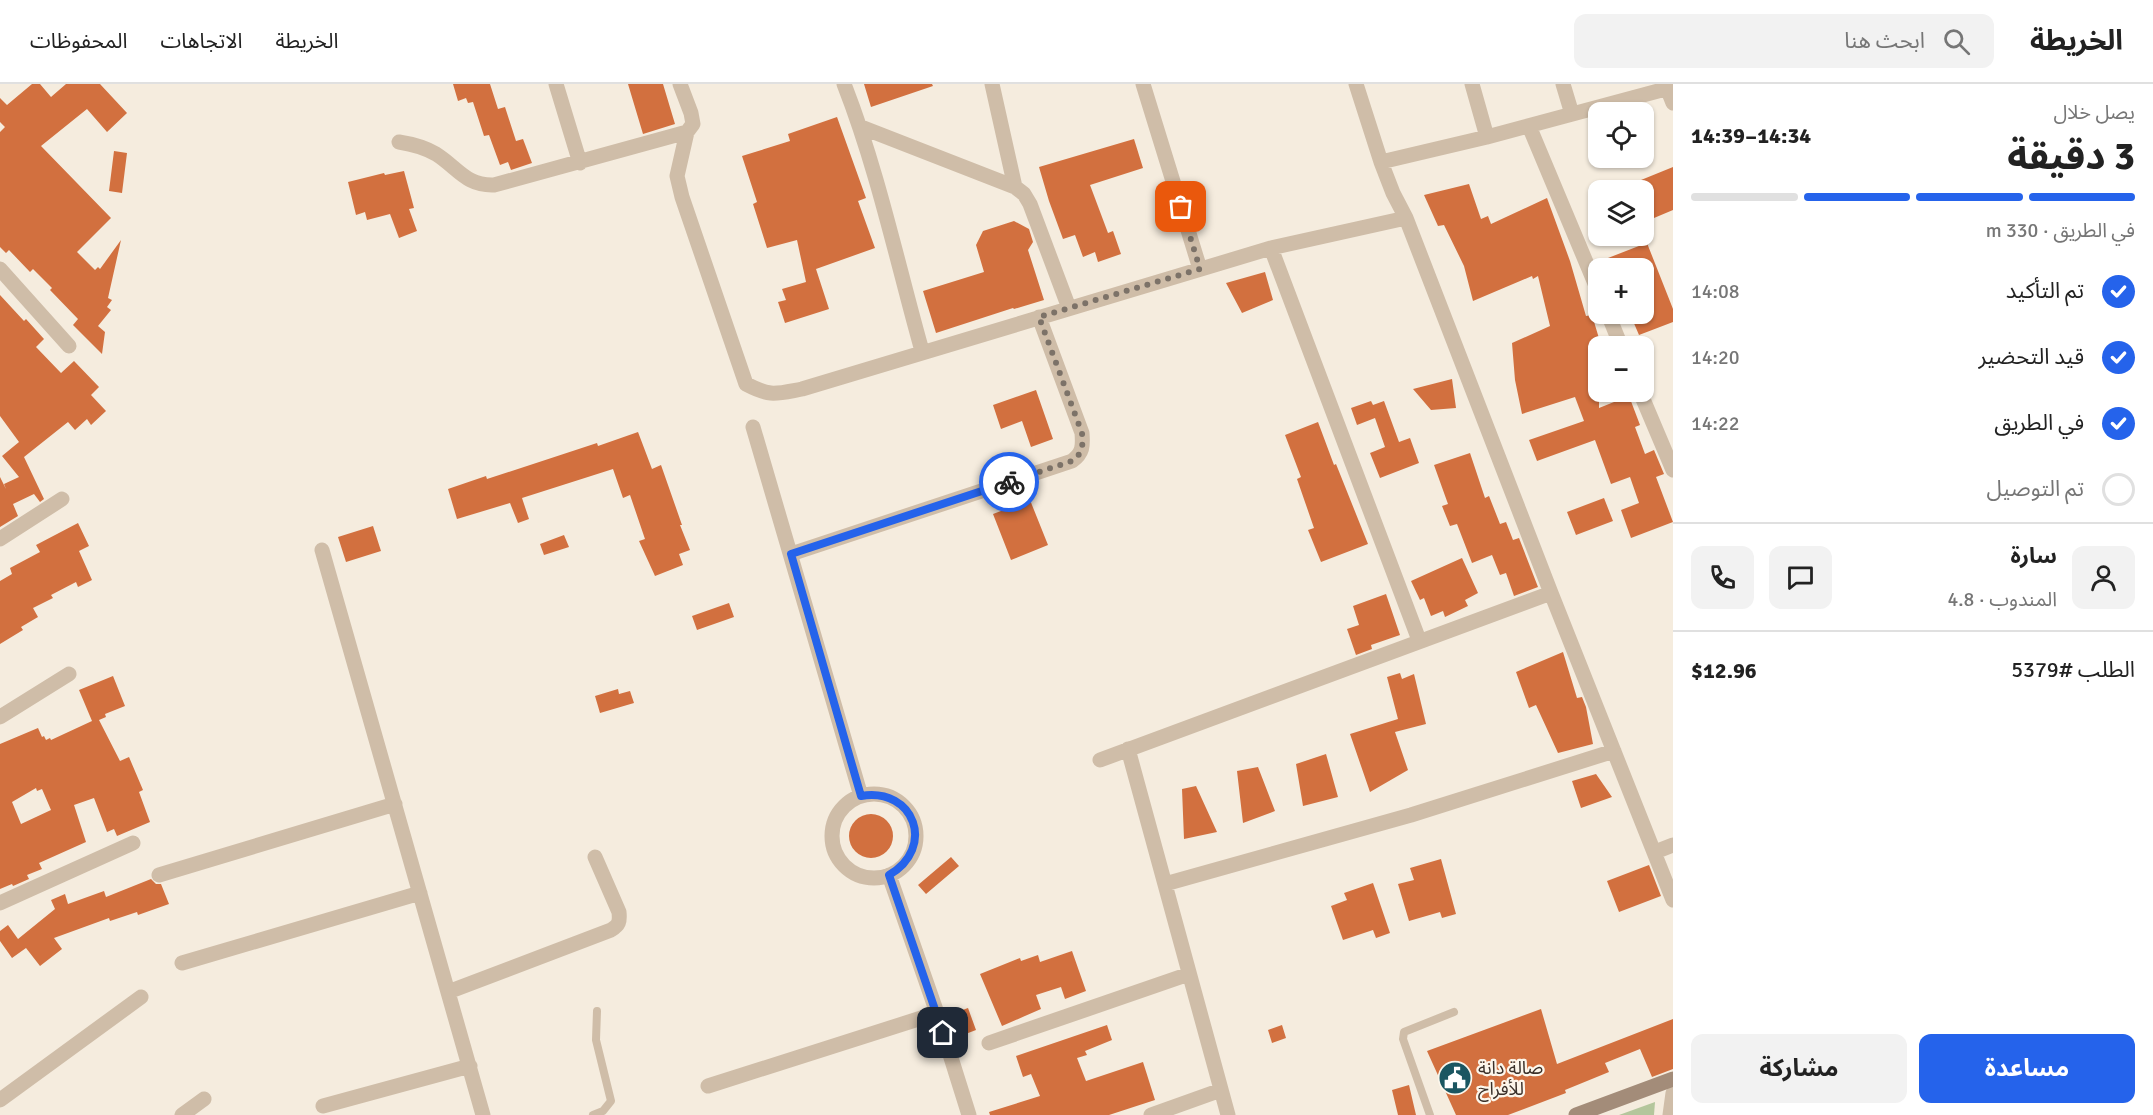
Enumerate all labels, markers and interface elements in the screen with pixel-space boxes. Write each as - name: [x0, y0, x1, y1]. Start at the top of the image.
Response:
- search box: [1574, 14, 1994, 68]
- text: الخريطة: [2030, 24, 2123, 58]
- icon: search: [1940, 25, 1973, 58]
- text: ابحث هنا: [1844, 27, 1925, 54]
- text: المحفوظات: [30, 28, 127, 54]
- text: الاتجاهات: [160, 28, 242, 54]
- text: الخريطة: [275, 28, 338, 54]
- text: يصل خلال: [2053, 100, 2135, 125]
- map controls: [1588, 102, 1654, 402]
- button: locate: [1588, 102, 1654, 168]
- text: 14:34–14:39: [1691, 122, 1811, 149]
- text: 3 دقيقة: [2007, 132, 2135, 180]
- button: layers: [1588, 180, 1654, 246]
- pin: [1155, 181, 1206, 232]
- icon: bag: [1164, 190, 1197, 223]
- text: في الطريق · 330 m: [1986, 218, 2135, 243]
- button: +: [1588, 258, 1654, 324]
- icon: check: [2102, 275, 2135, 308]
- text: تم التأكيد: [2006, 277, 2084, 304]
- text: 14:08: [1691, 279, 1740, 304]
- button: −: [1588, 336, 1654, 402]
- icon: check: [2102, 341, 2135, 374]
- text: قيد التحضير: [1978, 343, 2084, 370]
- text: 14:20: [1691, 345, 1740, 370]
- icon: check: [2102, 407, 2135, 440]
- text: في الطريق: [1994, 409, 2084, 436]
- text: 14:22: [1691, 411, 1740, 436]
- courier: [979, 452, 1039, 512]
- icon: bike: [993, 466, 1026, 499]
- text: تم التوصيل: [1987, 475, 2084, 502]
- text: سارة: [2011, 542, 2057, 569]
- button: phone: [1691, 546, 1754, 609]
- button: chat: [1769, 546, 1832, 609]
- button: person: [2072, 546, 2135, 609]
- text: المندوب · 4.8: [1947, 587, 2057, 612]
- text: الطلب #5379: [2011, 656, 2135, 683]
- text: $12.96: [1691, 657, 1757, 684]
- pin: [917, 1007, 968, 1058]
- icon: home: [926, 1016, 959, 1049]
- button: مشاركة: [1691, 1034, 1907, 1103]
- button: مساعدة: [1919, 1034, 2135, 1103]
- place label: صالة دانة للأفراح: [1478, 1057, 1543, 1102]
- public building icon: صالة دانة للأفراح: [1437, 1060, 1473, 1096]

